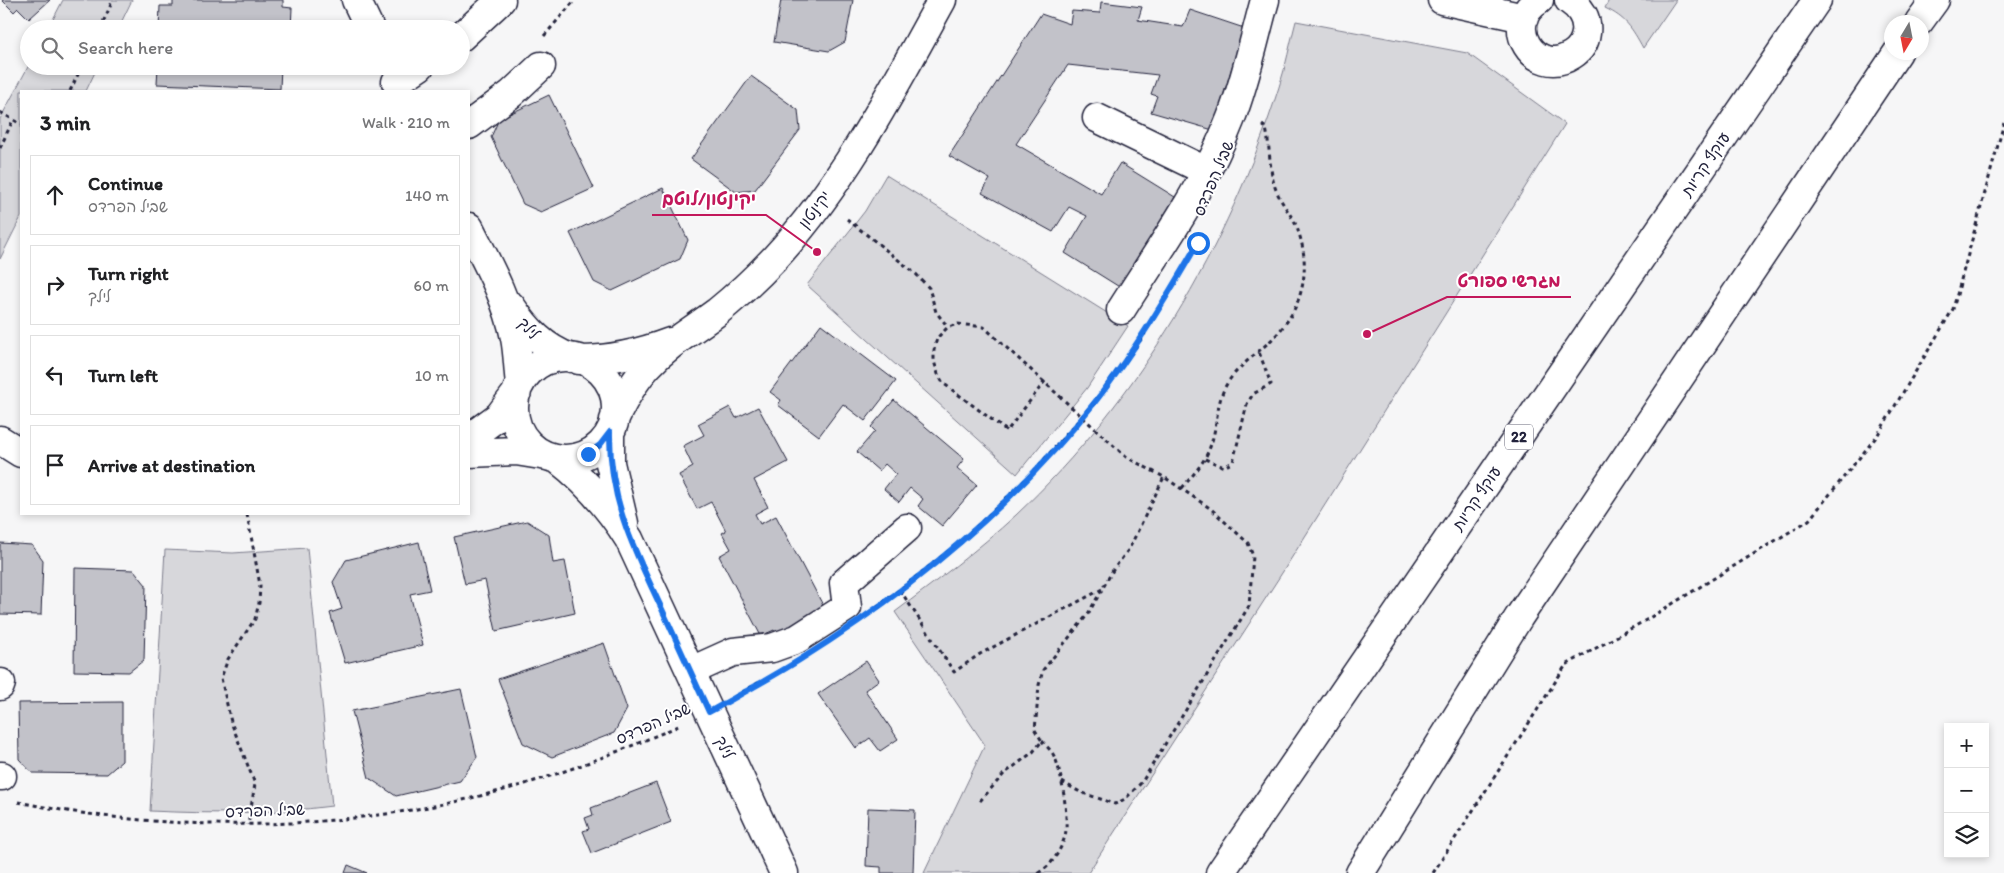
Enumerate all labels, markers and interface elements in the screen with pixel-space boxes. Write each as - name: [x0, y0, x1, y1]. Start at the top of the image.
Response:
- north arrow: [1884, 15, 1929, 60]
- search box: [20, 20, 470, 75]
- icon: search: [38, 34, 66, 62]
- text: Search here: [78, 36, 173, 59]
- text: 3 min: [40, 110, 90, 135]
- text: Walk · 210 m: [362, 113, 450, 132]
- street label: עוקף קריות: [1676, 128, 1734, 201]
- street label: שביל הפרדס: [1189, 138, 1238, 219]
- text: Continue: [88, 172, 163, 195]
- icon: ahead: [41, 181, 69, 209]
- callout: יקינטון/לוטם: [652, 182, 766, 215]
- text: 140 m: [405, 186, 449, 205]
- street label: יקינטון: [794, 187, 835, 232]
- text: יקינטון/לוטם: [662, 188, 756, 210]
- text: שביל הפרדס: [88, 197, 168, 216]
- route start: [1187, 232, 1210, 255]
- text: Turn right: [88, 262, 169, 285]
- callout: מגרשי ספורט: [1447, 264, 1571, 297]
- text: מגרשי ספורט: [1457, 270, 1561, 292]
- icon: right: [41, 271, 69, 299]
- text: 60 m: [414, 276, 449, 295]
- text: לילך: [88, 287, 111, 306]
- street label: לילך: [513, 313, 544, 344]
- icon: left: [41, 361, 69, 389]
- text: Turn left: [88, 364, 158, 387]
- text: 10 m: [415, 366, 449, 385]
- road number: 22: [1505, 424, 1533, 450]
- route end: [577, 443, 600, 466]
- icon: arrive: [41, 451, 69, 479]
- text: Arrive at destination: [88, 454, 255, 477]
- street label: עוקף קריות: [1447, 462, 1505, 535]
- street label: שביל הפרדס: [613, 699, 694, 748]
- map controls: [1944, 723, 1989, 858]
- button: +: [1944, 723, 1989, 768]
- street label: לילך: [710, 733, 738, 762]
- button: −: [1944, 768, 1989, 813]
- street label: שביל הפרדס: [225, 800, 305, 821]
- button: layers: [1944, 813, 1989, 858]

